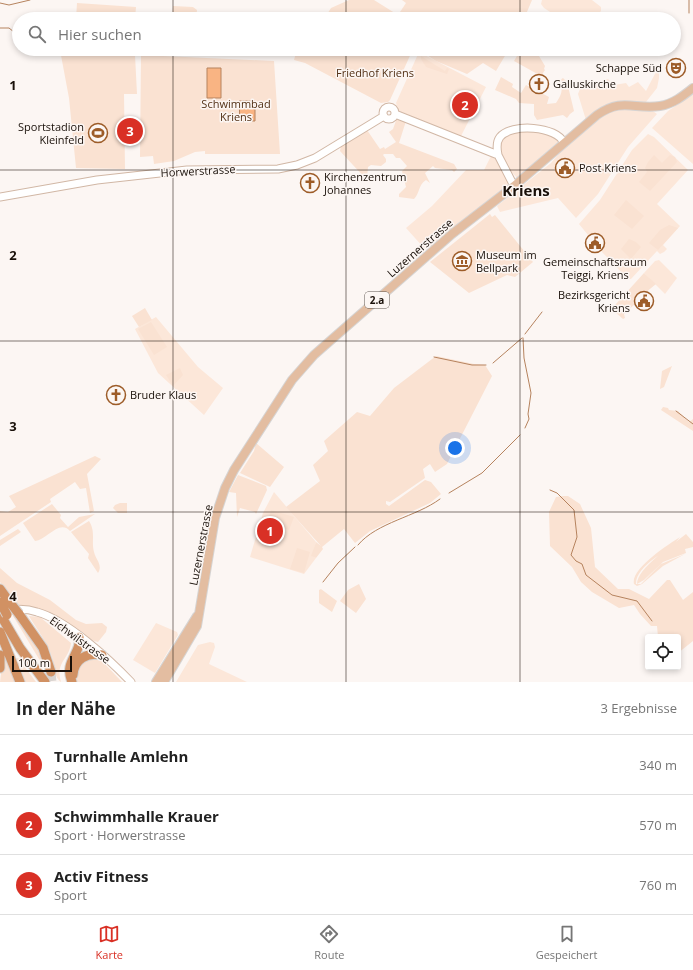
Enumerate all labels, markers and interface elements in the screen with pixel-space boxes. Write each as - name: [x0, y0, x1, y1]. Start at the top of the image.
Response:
- search box: [12, 12, 681, 56]
- icon: search: [26, 23, 48, 45]
- text: Hier suchen: [58, 24, 142, 44]
- theatre icon: Schappe Süd: [665, 57, 687, 79]
- place label: Schappe Süd: [596, 60, 662, 75]
- park label: Friedhof Kriens: [336, 65, 414, 80]
- church icon: Galluskirche: [528, 73, 550, 95]
- text: 1: [9, 76, 17, 94]
- place label: Galluskirche: [553, 76, 616, 91]
- pin: 2: [452, 90, 478, 120]
- park label: Schwimmbad Kriens: [201, 96, 271, 124]
- pin: 3: [117, 116, 143, 146]
- place label: Sportstadion Kleinfeld: [18, 119, 84, 147]
- sports icon: Sportstadion Kleinfeld: [87, 122, 109, 144]
- public building icon: Post Kriens: [554, 157, 576, 179]
- place label: Post Kriens: [579, 160, 636, 175]
- street label: Horwerstrasse: [160, 161, 236, 180]
- place label: Kirchenzentrum Johannes: [323, 169, 406, 197]
- church icon: Kirchenzentrum Johannes: [299, 172, 321, 194]
- district label: Kriens: [502, 180, 550, 200]
- street label: Luzernerstrasse: [384, 215, 456, 280]
- public building icon: Gemeinschaftsraum Teiggi, Kriens: [584, 232, 606, 254]
- text: 2: [9, 246, 17, 264]
- place label: Museum im Bellpark: [476, 247, 537, 275]
- museum icon: Museum im Bellpark: [451, 250, 473, 272]
- place label: Gemeinschaftsraum Teiggi, Kriens: [543, 254, 647, 282]
- place label: Bezirksgericht Kriens: [558, 287, 630, 315]
- public building icon: Bezirksgericht Kriens: [633, 290, 655, 312]
- road number: 2.a: [365, 292, 389, 308]
- church icon: Bruder Klaus: [105, 384, 127, 406]
- place label: Bruder Klaus: [130, 387, 196, 402]
- text: 3: [9, 417, 17, 435]
- your location: [445, 438, 465, 458]
- street label: Luzernerstrasse: [185, 503, 216, 587]
- pin: 1: [257, 516, 283, 546]
- text: 4: [9, 587, 17, 605]
- street label: Eichwilstrasse: [47, 613, 114, 667]
- map controls: [645, 634, 681, 670]
- button: locate: [645, 634, 681, 670]
- scale bar: [12, 654, 72, 673]
- text: 100 m: [18, 655, 50, 670]
- text: In der Nähe: [16, 697, 115, 720]
- text: 3 Ergebnisse: [600, 699, 677, 717]
- text: Turnhalle Amlehn: [54, 746, 188, 766]
- text: 1: [25, 756, 33, 774]
- text: 340 m: [639, 756, 677, 774]
- text: Sport: [54, 766, 87, 784]
- text: Schwimmhalle Krauer: [54, 806, 219, 826]
- text: 2: [25, 816, 33, 834]
- text: 570 m: [639, 816, 677, 834]
- text: Sport · Horwerstrasse: [54, 826, 185, 844]
- text: Activ Fitness: [54, 866, 149, 886]
- text: 3: [25, 876, 33, 894]
- text: 760 m: [639, 876, 677, 894]
- text: Sport: [54, 886, 87, 904]
- tab: Karte: [96, 923, 123, 962]
- tab: Route: [314, 923, 344, 962]
- tab: Gespeichert: [536, 923, 597, 962]

